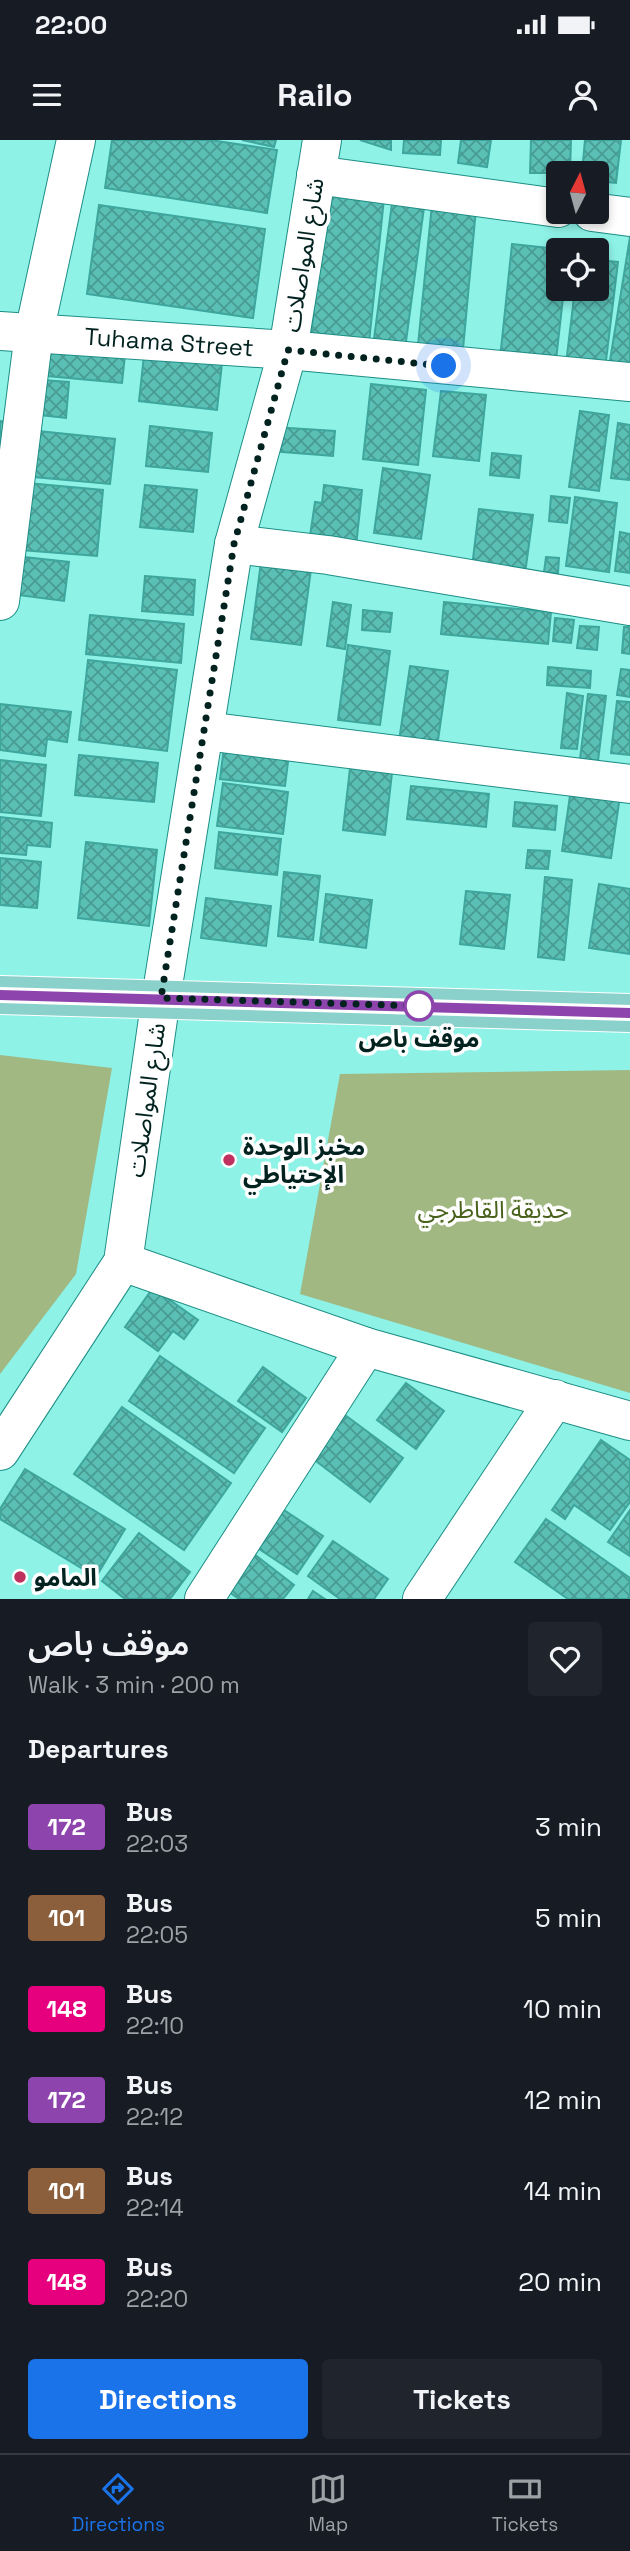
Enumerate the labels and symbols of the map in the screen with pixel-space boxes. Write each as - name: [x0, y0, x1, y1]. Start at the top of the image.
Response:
- north arrow: [546, 161, 609, 224]
- street label: شارع المواصلات: [276, 176, 332, 335]
- street label: Tuhama Street: [83, 321, 255, 363]
- your location: [426, 348, 461, 383]
- marker: موقف باص: [404, 991, 434, 1021]
- street label: شارع المواصلات: [120, 1021, 174, 1180]
- place label: موقف باص: [359, 1023, 479, 1054]
- place label: مخبز الوحدة الإحتياطي: [243, 1131, 365, 1194]
- marker: مخبز الوحدة الإحتياطي: [221, 1152, 237, 1168]
- park label: حديقة القاطرجي: [417, 1194, 569, 1228]
- place label: المامو: [34, 1562, 97, 1593]
- marker: المامو: [12, 1569, 28, 1585]

